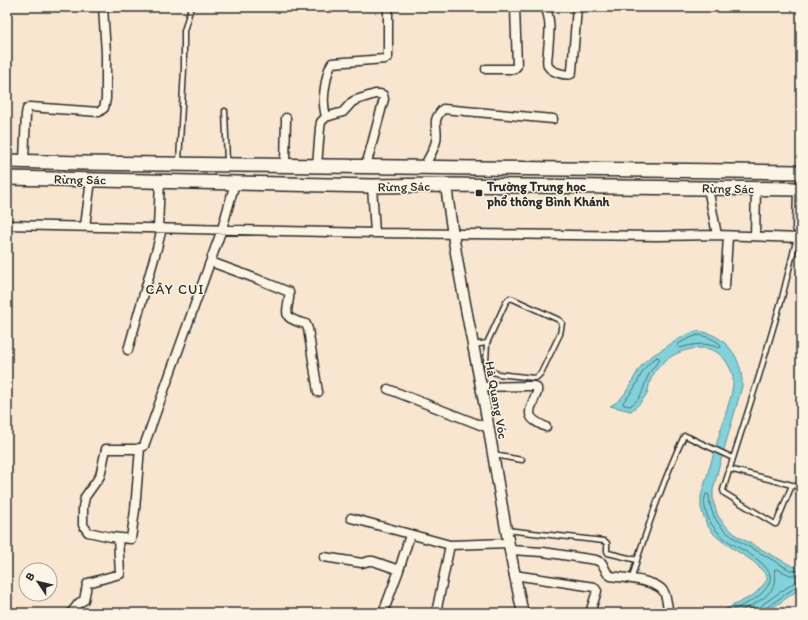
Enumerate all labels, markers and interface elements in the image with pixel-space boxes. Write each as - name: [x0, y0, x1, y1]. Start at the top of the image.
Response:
- street label: Rừng Sác: [54, 172, 106, 187]
- street label: Rừng Sác: [378, 179, 430, 194]
- place label: Trường Trung học phổ thông Bình Khánh: [486, 179, 611, 210]
- street label: Rừng Sác: [702, 181, 754, 196]
- marker: Trường Trung học phổ thông Bình Khánh: [474, 188, 484, 198]
- district label: CÂY CUI: [146, 281, 204, 298]
- street label: Hà Quang Vóc: [482, 360, 511, 440]
- north arrow: [18, 562, 58, 602]
- text: B: [23, 570, 38, 583]

